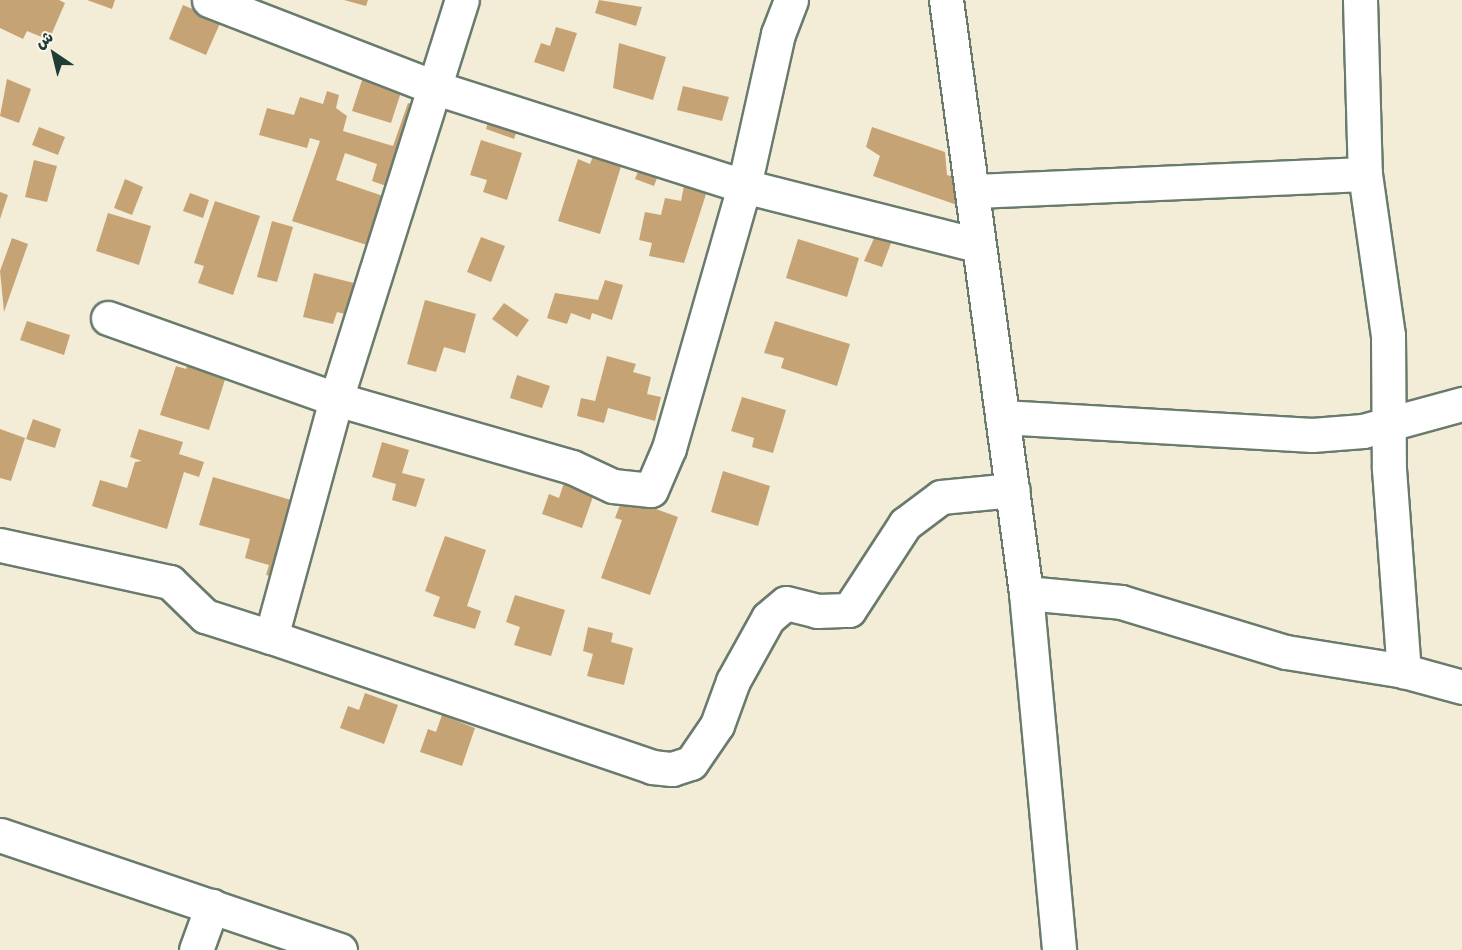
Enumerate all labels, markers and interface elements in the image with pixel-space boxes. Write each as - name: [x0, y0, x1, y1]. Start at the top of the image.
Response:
- north arrow: [24, 24, 84, 84]
- text: ش: [30, 25, 57, 53]

